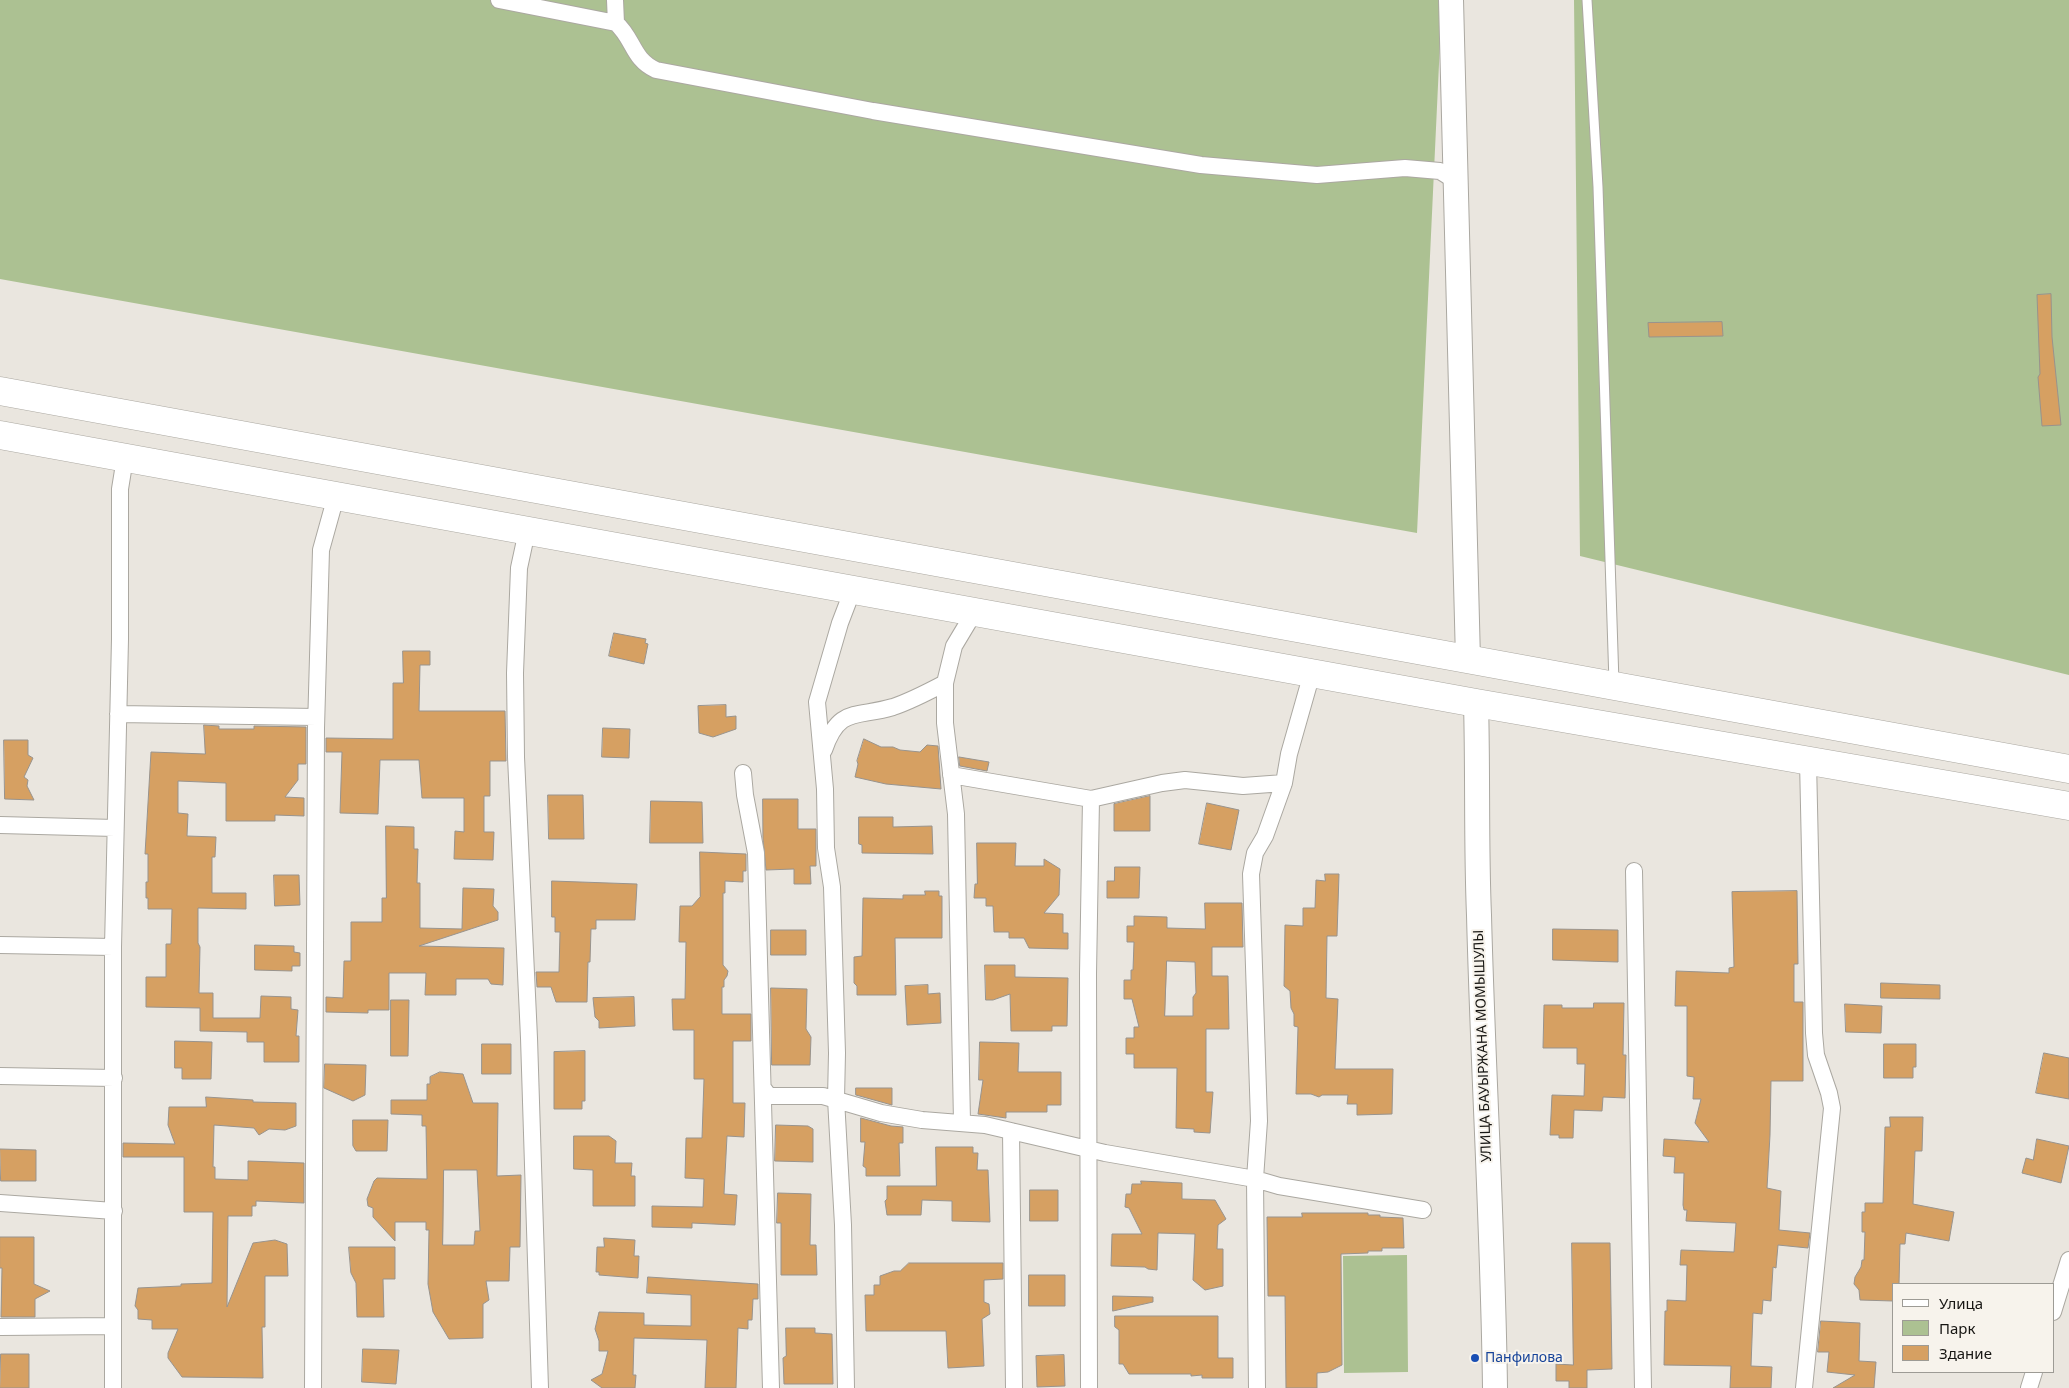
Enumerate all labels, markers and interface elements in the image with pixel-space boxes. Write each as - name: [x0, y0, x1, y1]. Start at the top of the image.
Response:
- street label: УЛИЦА БАУЫРЖАНА МОМЫШУЛЫ: [1471, 930, 1495, 1162]
- legend: [1892, 1283, 2054, 1373]
- text: Улица: [1939, 1293, 1983, 1313]
- text: Парк: [1939, 1318, 1975, 1338]
- text: Здание: [1939, 1343, 1992, 1363]
- place label: Панфилова: [1485, 1350, 1563, 1366]
- marker: Панфилова: [1469, 1352, 1481, 1364]

